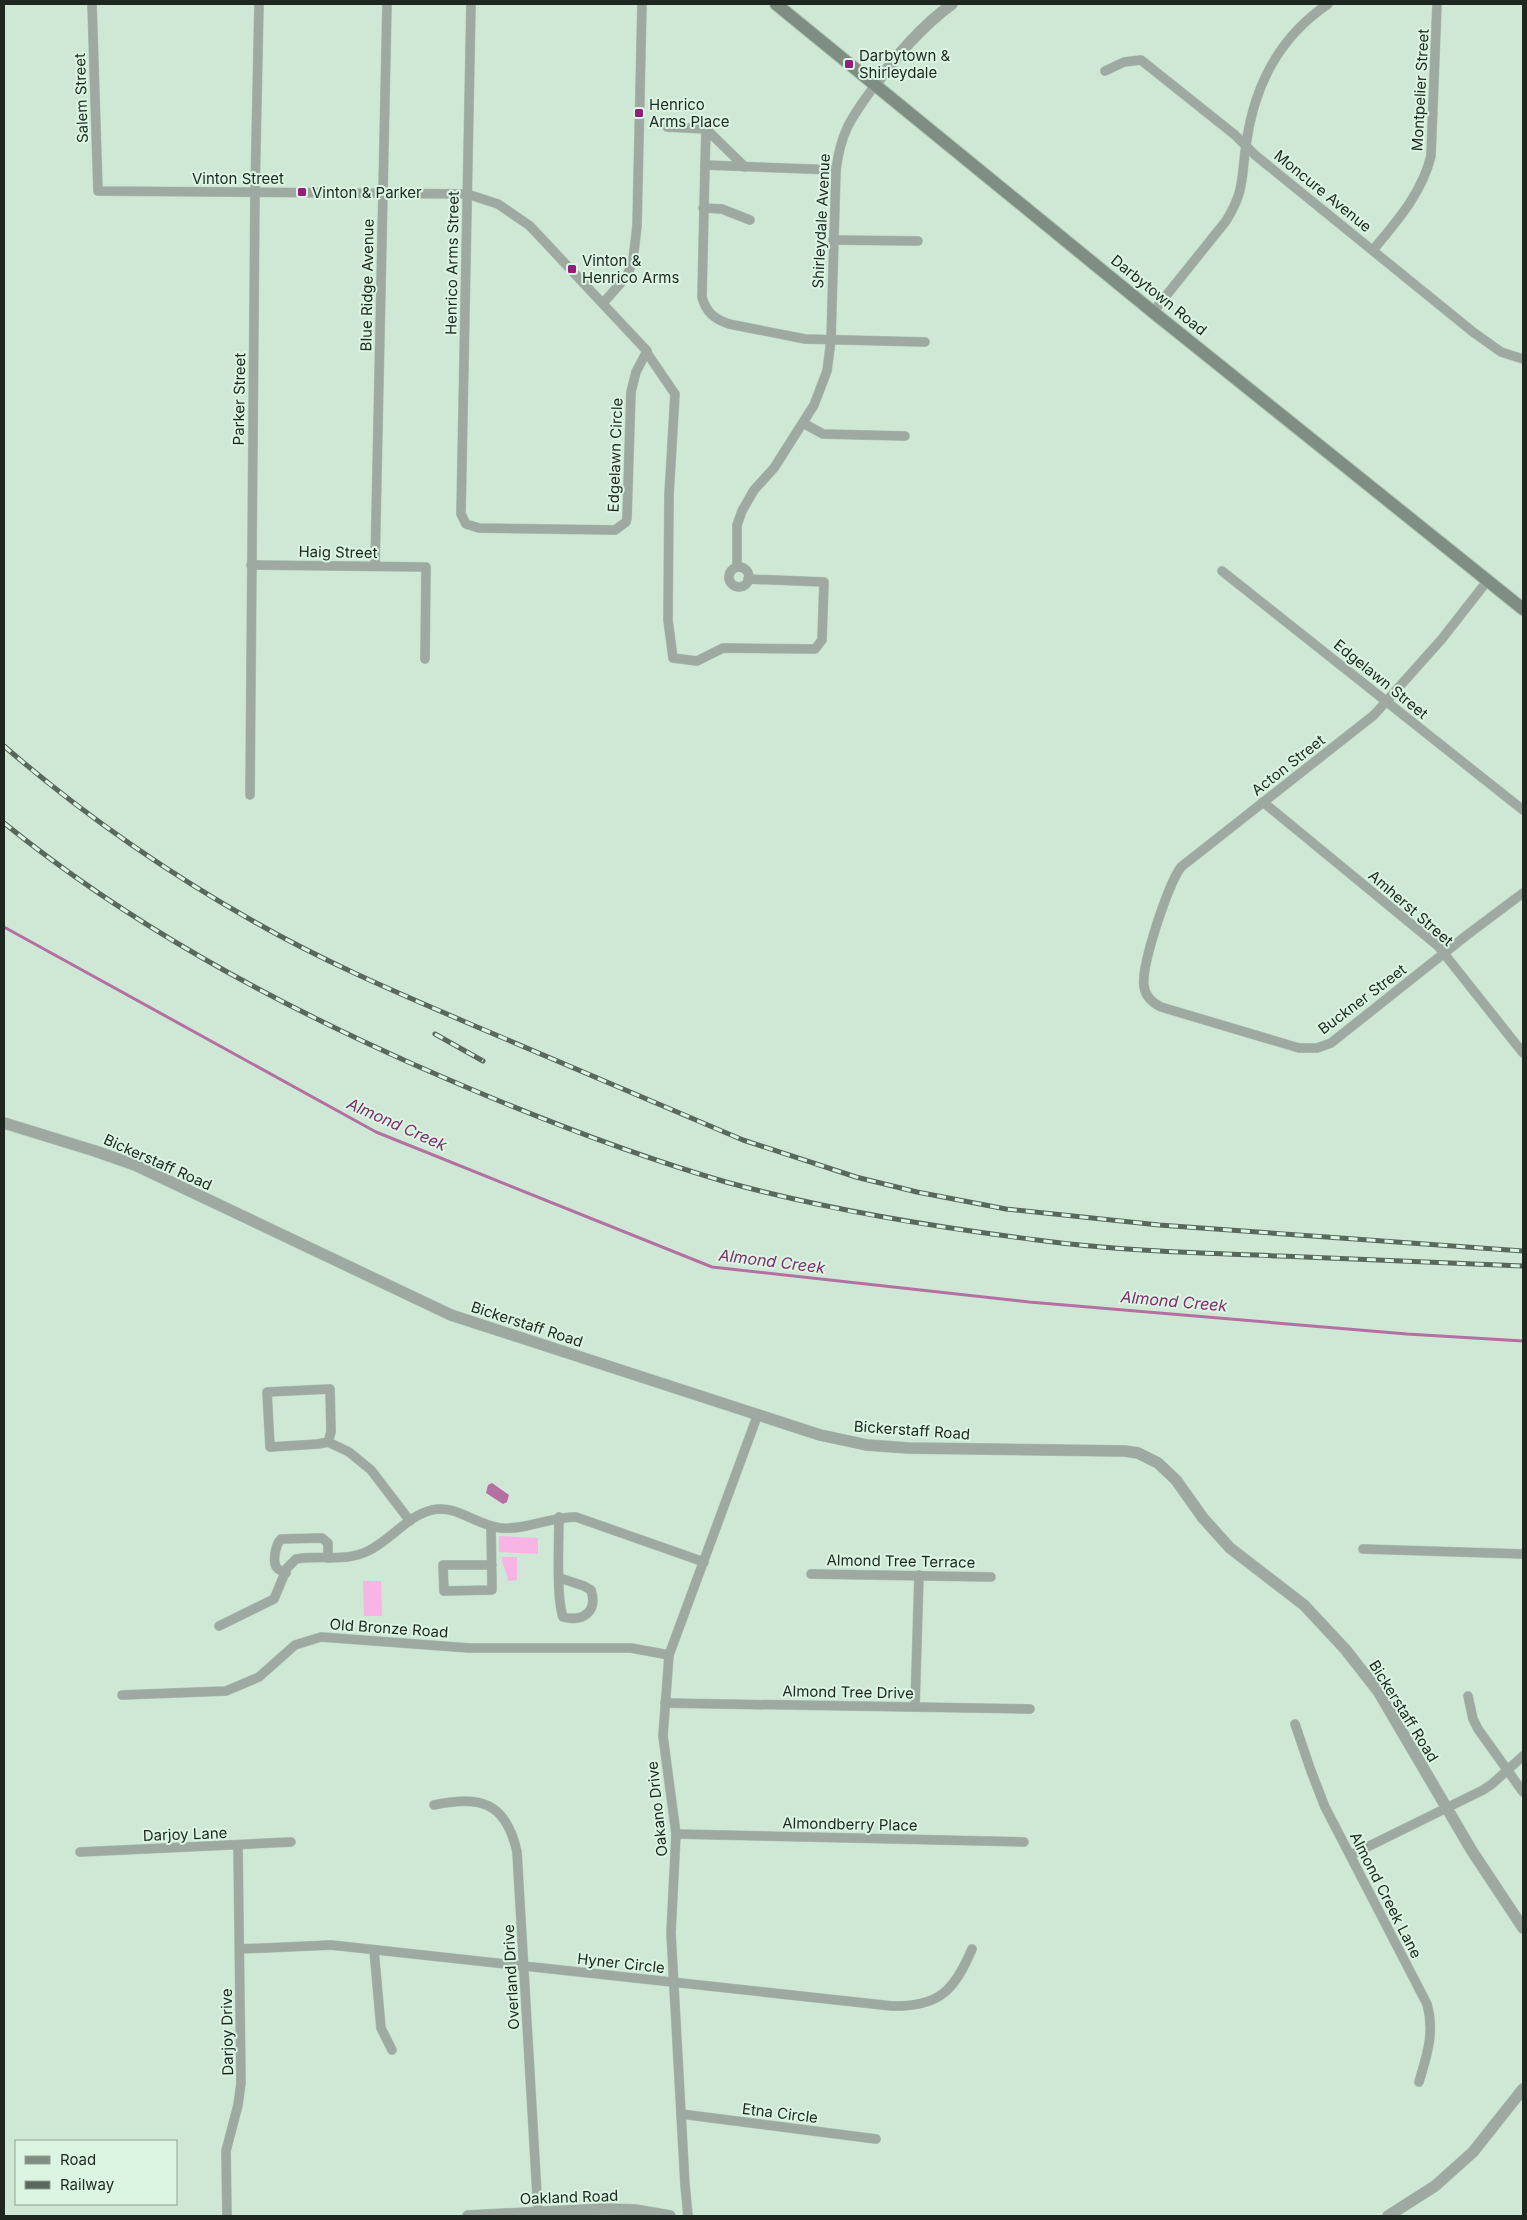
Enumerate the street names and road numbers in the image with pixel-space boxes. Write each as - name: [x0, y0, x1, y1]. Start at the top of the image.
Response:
- street label: Montpelier Street: [1407, 28, 1433, 152]
- street label: Salem Street: [70, 53, 92, 143]
- street label: Moncure Avenue: [1270, 146, 1376, 236]
- street label: Shirleydale Avenue: [808, 153, 834, 289]
- street label: Vinton Street: [192, 169, 284, 188]
- street label: Henrico Arms Street: [441, 191, 463, 335]
- street label: Blue Ridge Avenue: [356, 219, 378, 351]
- street label: Darbytown Road: [1107, 251, 1211, 339]
- street label: Parker Street: [229, 352, 249, 446]
- street label: Edgelawn Circle: [604, 397, 626, 513]
- street label: Haig Street: [298, 542, 378, 562]
- street label: Edgelawn Street: [1330, 635, 1432, 723]
- street label: Acton Street: [1247, 730, 1329, 800]
- street label: Amherst Street: [1365, 866, 1457, 950]
- street label: Buckner Street: [1314, 960, 1410, 1038]
- street label: Bickerstaff Road: [101, 1130, 215, 1194]
- street label: Bickerstaff Road: [469, 1297, 585, 1351]
- street label: Bickerstaff Road: [853, 1416, 971, 1444]
- street label: Almond Tree Terrace: [826, 1550, 976, 1572]
- street label: Old Bronze Road: [329, 1614, 449, 1642]
- street label: Bickerstaff Road: [1365, 1657, 1443, 1765]
- street label: Almond Tree Drive: [782, 1681, 914, 1703]
- street label: Oakano Drive: [643, 1760, 671, 1858]
- street label: Almondberry Place: [782, 1813, 918, 1835]
- street label: Darjoy Lane: [142, 1823, 228, 1845]
- street label: Almond Creek Lane: [1346, 1829, 1426, 1961]
- street label: Overland Drive: [499, 1924, 523, 2030]
- street label: Hyner Circle: [576, 1949, 666, 1977]
- street label: Darjoy Drive: [217, 1988, 237, 2076]
- street label: Etna Circle: [741, 2099, 819, 2127]
- street label: Oakland Road: [519, 2186, 619, 2208]

